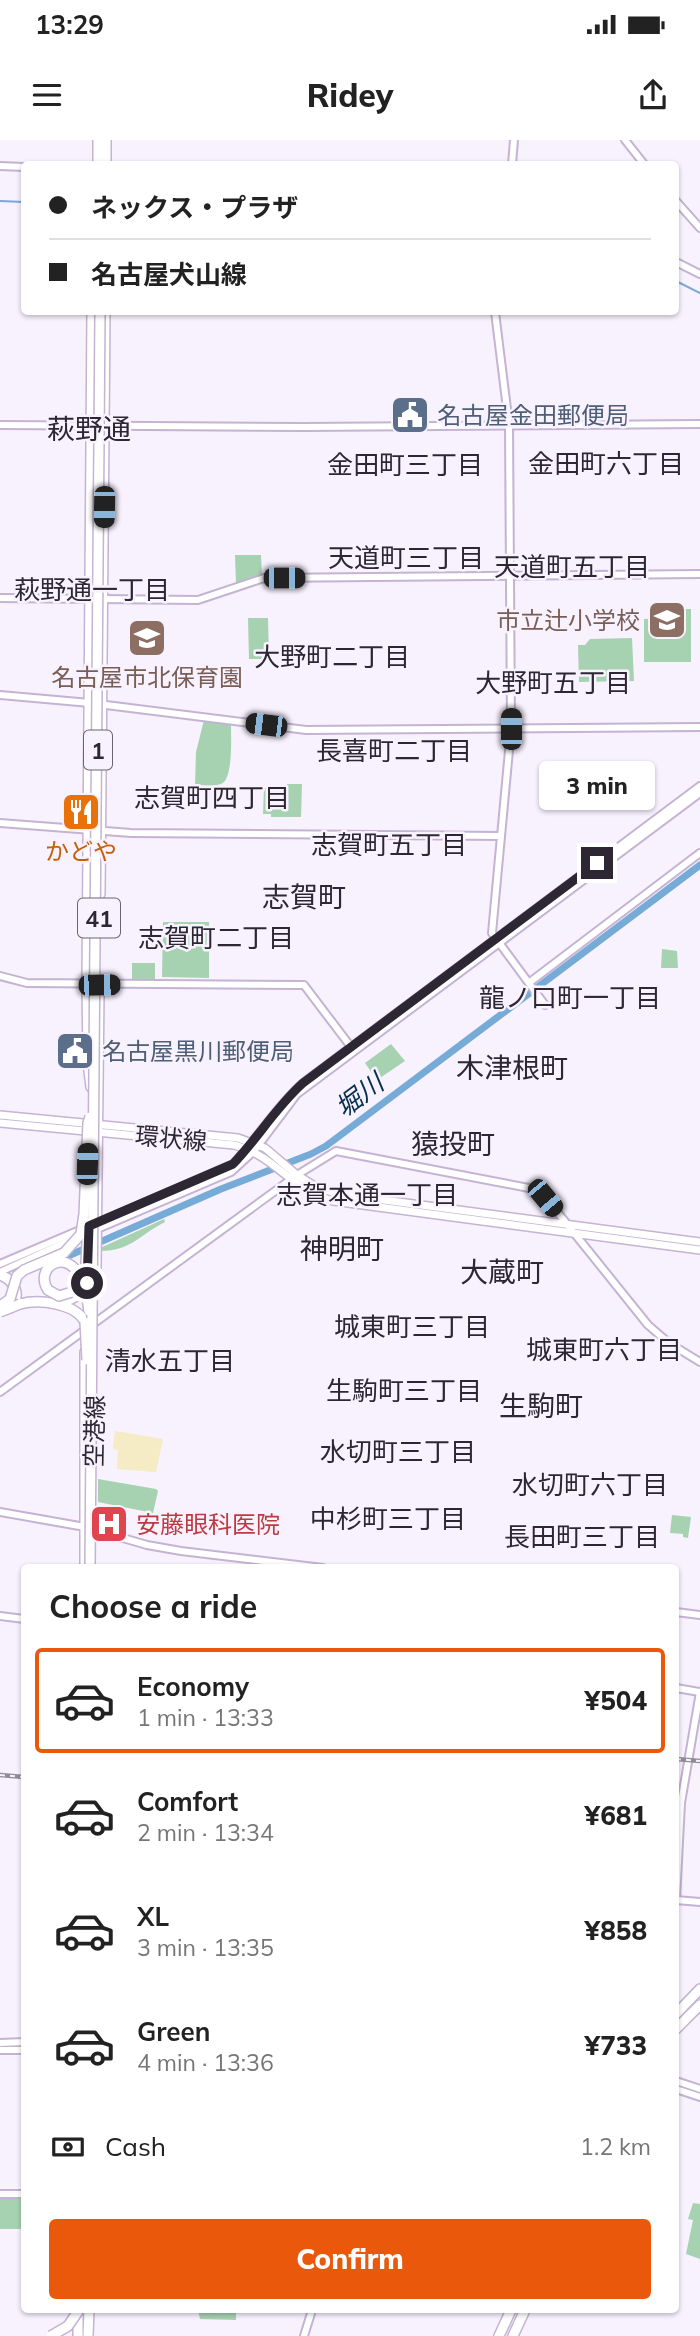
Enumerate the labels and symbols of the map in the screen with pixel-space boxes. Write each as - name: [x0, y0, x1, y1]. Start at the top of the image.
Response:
- public building icon: 名古屋金田郵便局: [389, 394, 431, 436]
- place label: 名古屋金田郵便局: [437, 400, 629, 430]
- district label: 萩野通: [47, 411, 131, 446]
- district label: 金田町六丁目: [528, 447, 684, 480]
- district label: 金田町三丁目: [327, 448, 483, 481]
- car: [94, 486, 115, 528]
- district label: 天道町三丁目: [328, 541, 484, 574]
- district label: 天道町五丁目: [494, 550, 650, 583]
- car: [264, 568, 306, 589]
- district label: 萩野通一丁目: [14, 573, 170, 606]
- school or university icon: 市立辻小学校: [646, 599, 688, 641]
- place label: 市立辻小学校: [496, 605, 640, 635]
- school or university icon: 名古屋市北保育園: [126, 617, 168, 659]
- district label: 大野町二丁目: [254, 640, 410, 673]
- place label: 名古屋市北保育園: [51, 662, 243, 692]
- district label: 大野町五丁目: [475, 666, 631, 699]
- car: [501, 708, 522, 750]
- car: [244, 712, 289, 738]
- road number: 1: [84, 730, 112, 770]
- district label: 長喜町二丁目: [316, 734, 472, 767]
- callout: 3 min: [539, 762, 655, 810]
- district label: 志賀町四丁目: [134, 781, 290, 814]
- restaurant icon: かどや: [60, 791, 102, 833]
- district label: 志賀町五丁目: [311, 828, 467, 861]
- place label: かどや: [45, 836, 117, 866]
- route end: [581, 847, 613, 879]
- district label: 志賀町: [262, 879, 346, 914]
- road number: 41: [78, 898, 120, 938]
- district label: 志賀町二丁目: [138, 921, 294, 954]
- car: [78, 974, 121, 996]
- district label: 龍ノ口町一丁目: [479, 981, 661, 1014]
- public building icon: 名古屋黒川郵便局: [54, 1030, 96, 1072]
- place label: 名古屋黒川郵便局: [102, 1036, 294, 1066]
- district label: 木津根町: [456, 1050, 568, 1085]
- water label: 堀川: [328, 1064, 392, 1124]
- street label: 環状線: [134, 1120, 208, 1156]
- district label: 猿投町: [411, 1126, 495, 1161]
- car: [76, 1143, 99, 1185]
- car: [524, 1175, 567, 1221]
- district label: 志賀本通一丁目: [276, 1178, 458, 1211]
- district label: 神明町: [300, 1231, 384, 1266]
- district label: 大蔵町: [460, 1254, 544, 1289]
- route start: [71, 1267, 103, 1299]
- district label: 城東町三丁目: [334, 1310, 490, 1343]
- district label: 城東町六丁目: [526, 1333, 682, 1366]
- district label: 清水五丁目: [105, 1344, 235, 1377]
- district label: 生駒町三丁目: [326, 1374, 482, 1407]
- district label: 生駒町: [499, 1388, 583, 1423]
- street label: 空港線: [78, 1395, 110, 1467]
- district label: 水切町三丁目: [320, 1435, 476, 1468]
- district label: 水切町六丁目: [512, 1468, 668, 1501]
- district label: 中杉町三丁目: [310, 1502, 466, 1535]
- hospital icon: 安藤眼科医院: [88, 1503, 130, 1545]
- place label: 安藤眼科医院: [136, 1509, 280, 1539]
- district label: 長田町三丁目: [504, 1520, 660, 1553]

